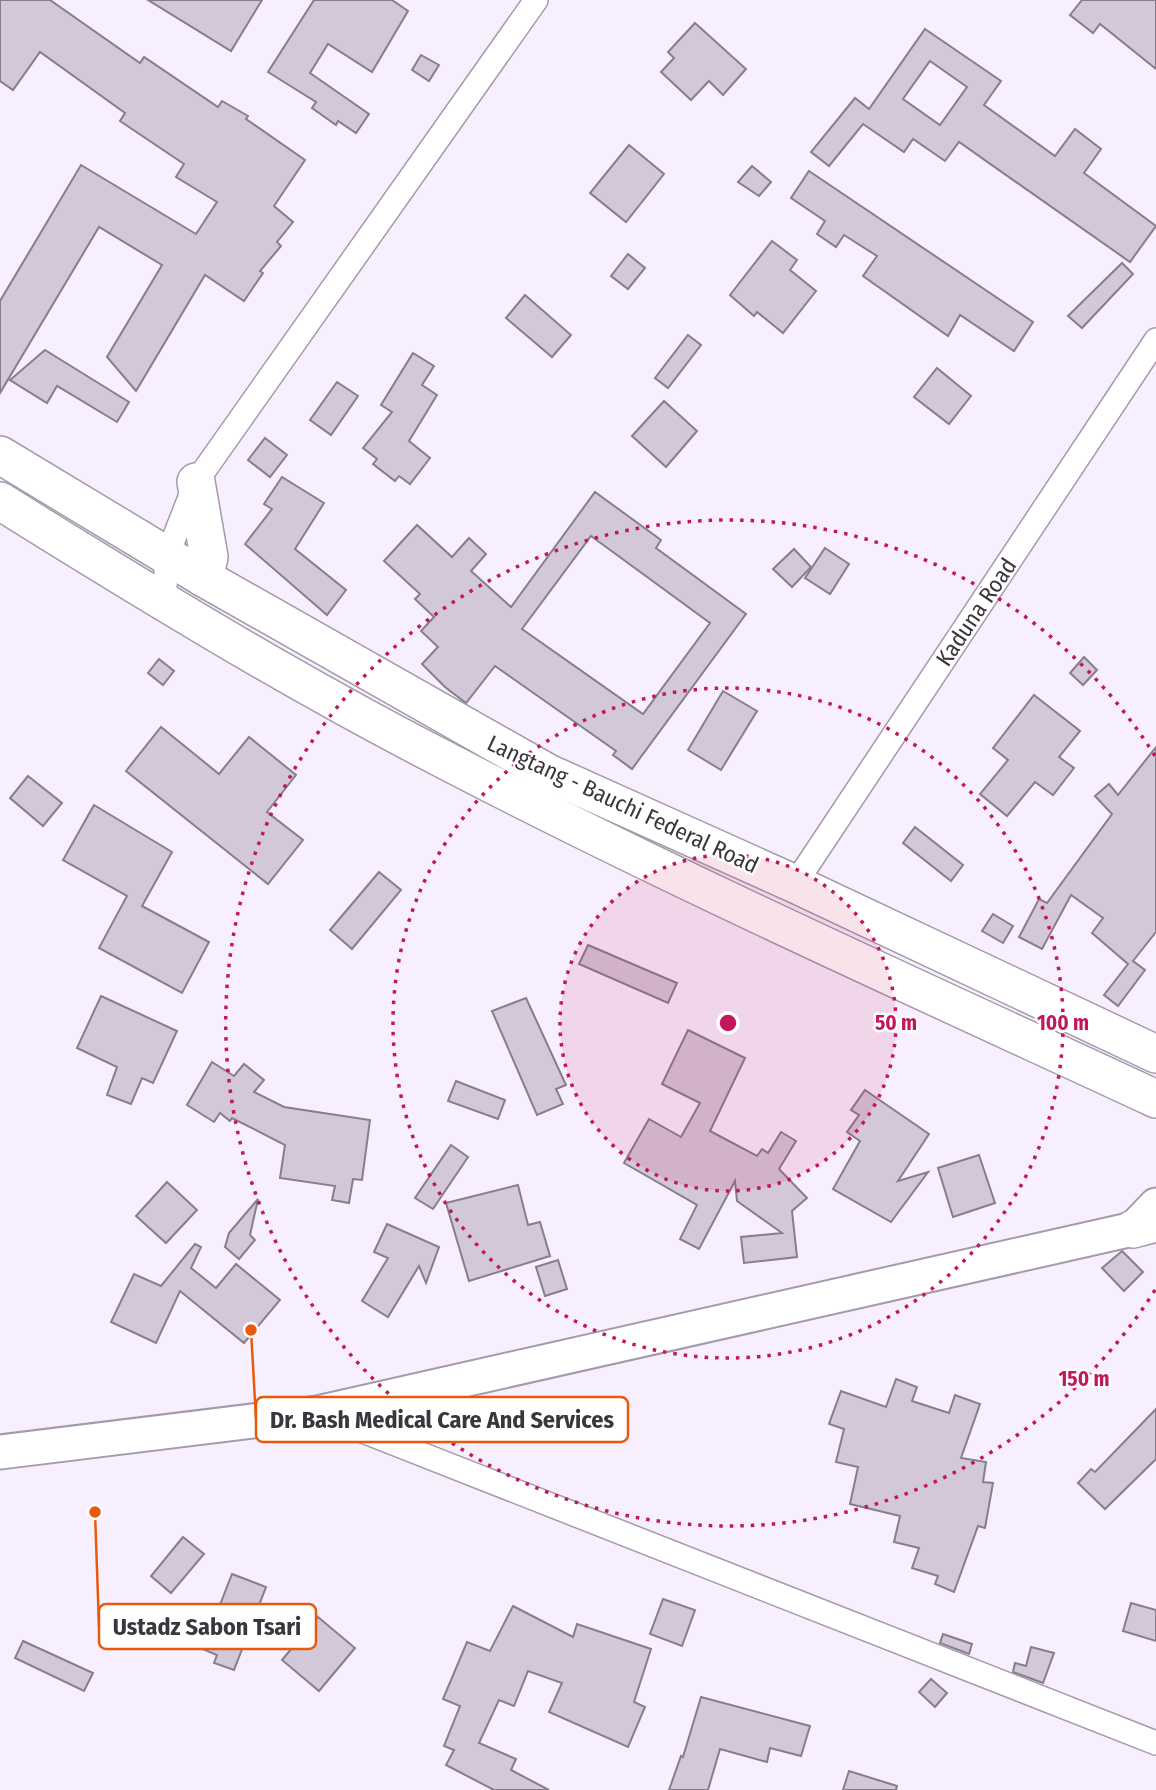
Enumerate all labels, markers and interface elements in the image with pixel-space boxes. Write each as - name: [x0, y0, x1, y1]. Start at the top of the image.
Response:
- street label: Kaduna Road: [930, 553, 1022, 671]
- street label: Langtang - Bauchi Federal Road: [483, 729, 763, 879]
- text: 50 m: [875, 1010, 917, 1036]
- text: 100 m: [1037, 1010, 1089, 1036]
- centre of rings: [716, 1011, 740, 1035]
- text: 150 m: [1058, 1366, 1110, 1392]
- callout: Dr. Bash Medical Care And Services: [256, 1397, 628, 1442]
- text: Dr. Bash Medical Care And Services: [270, 1406, 614, 1434]
- callout: Ustadz Sabon Tsari: [99, 1604, 316, 1649]
- text: Ustadz Sabon Tsari: [113, 1613, 301, 1641]

